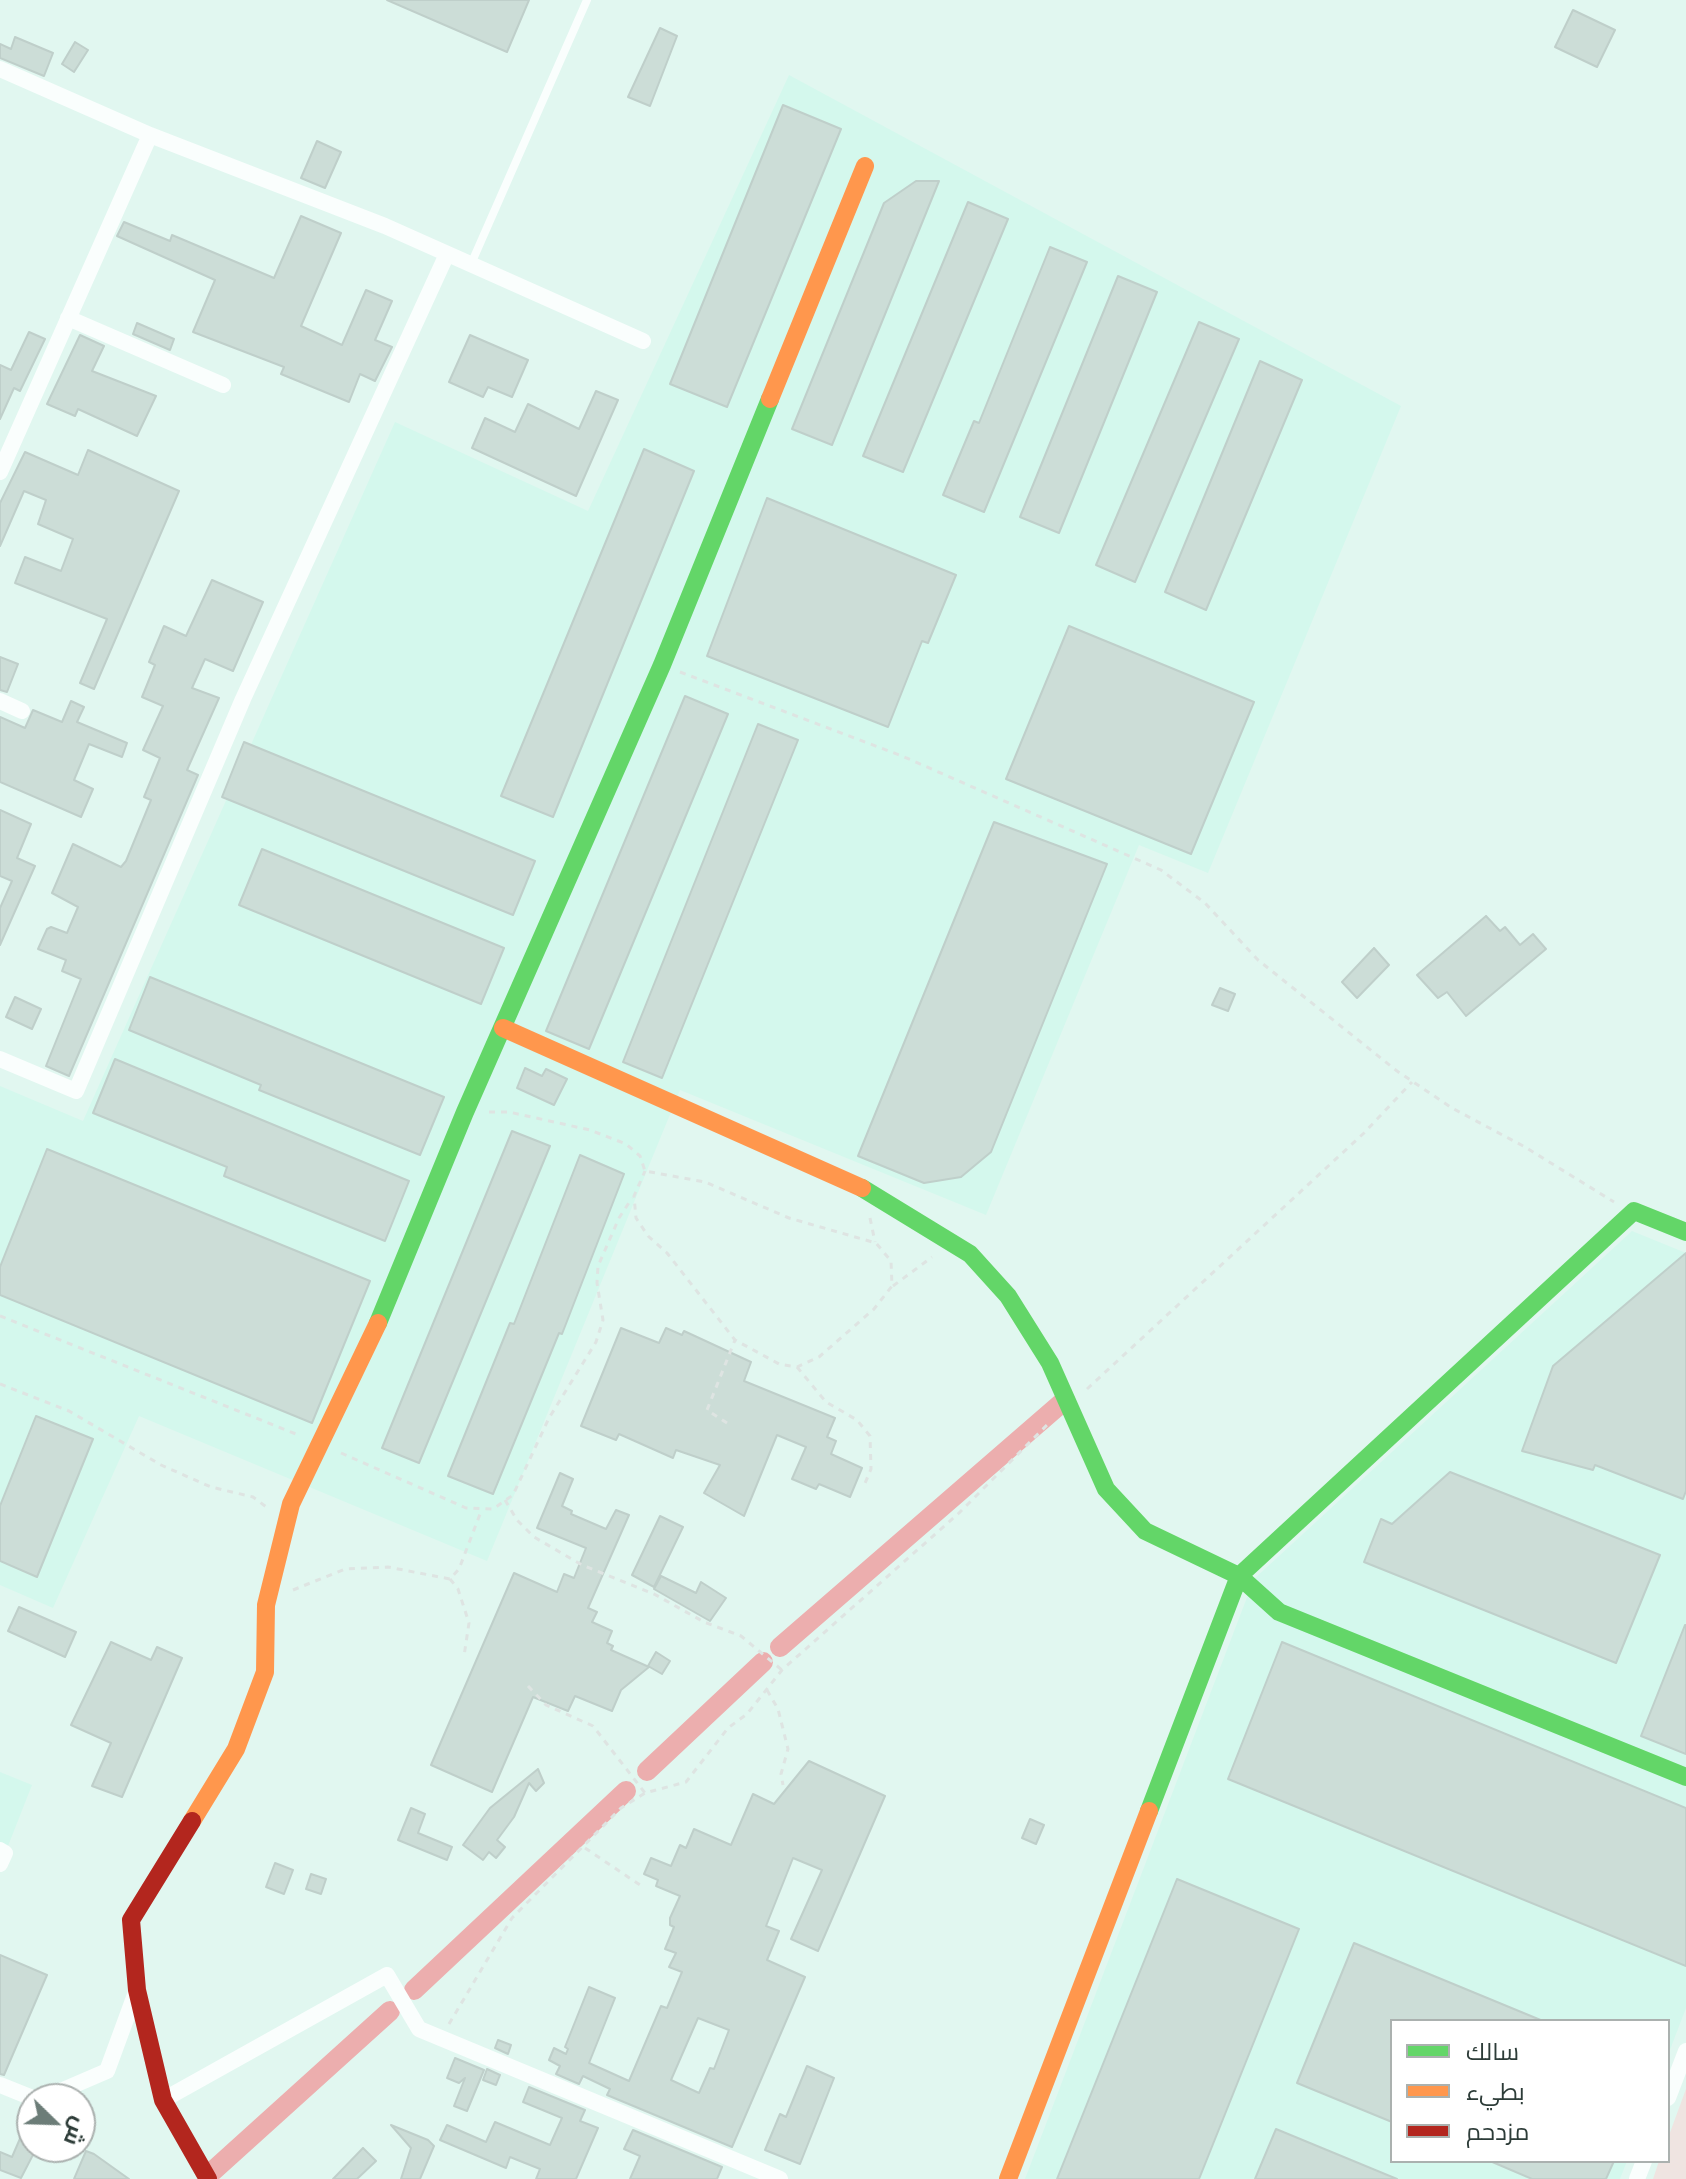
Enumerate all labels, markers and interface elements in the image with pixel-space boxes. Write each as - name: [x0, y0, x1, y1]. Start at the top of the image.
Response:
- legend: [1390, 2019, 1670, 2163]
- text: سالك: [1466, 2038, 1519, 2065]
- text: بطيء: [1466, 2078, 1525, 2105]
- north arrow: [16, 2083, 96, 2163]
- text: ش: [59, 2114, 94, 2150]
- text: مزدحم: [1466, 2118, 1529, 2145]

